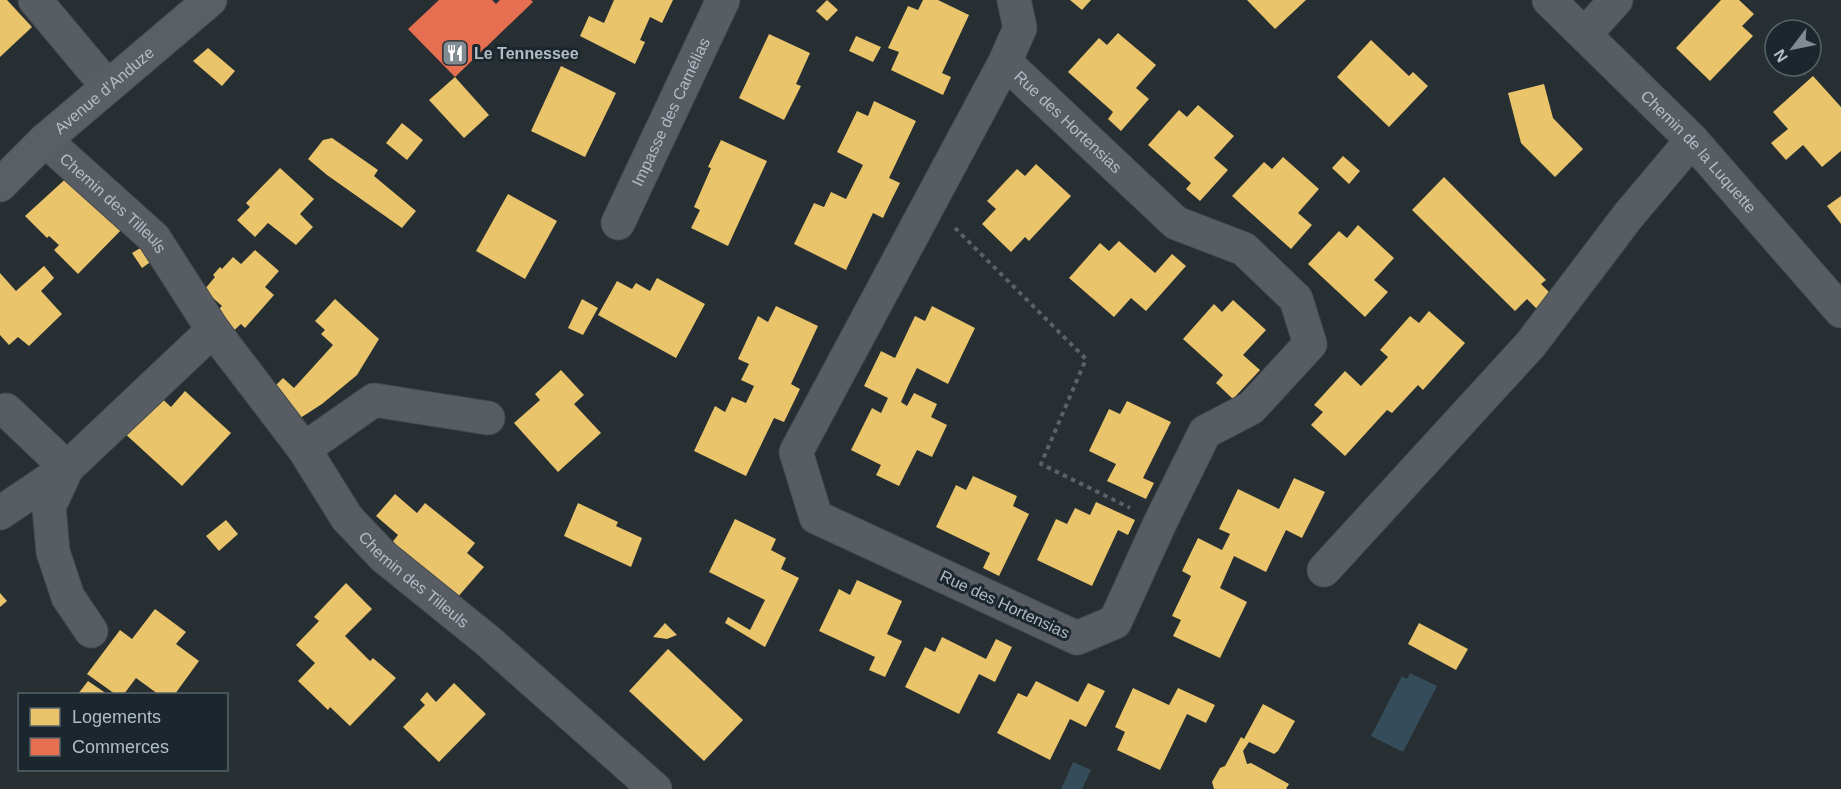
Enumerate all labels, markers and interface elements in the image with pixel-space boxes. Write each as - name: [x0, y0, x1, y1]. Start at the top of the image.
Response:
- north arrow: [1763, 18, 1823, 78]
- street label: Impasse des Camélias: [629, 35, 713, 189]
- restaurant icon: Le Tennessee: [440, 38, 470, 68]
- street label: Avenue d'Anduze: [51, 43, 157, 137]
- place label: Le Tennessee: [474, 45, 579, 62]
- text: N: [1770, 46, 1791, 65]
- street label: Rue des Hortensias: [1011, 68, 1125, 176]
- street label: Chemin de la Luquette: [1637, 87, 1759, 216]
- street label: Chemin des Tilleuls: [57, 150, 169, 256]
- street label: Chemin des Tilleuls: [355, 528, 472, 631]
- street label: Rue des Hortensias: [938, 567, 1072, 642]
- legend: [18, 693, 228, 771]
- text: Logements: [72, 707, 161, 727]
- text: Commerces: [72, 737, 169, 757]

